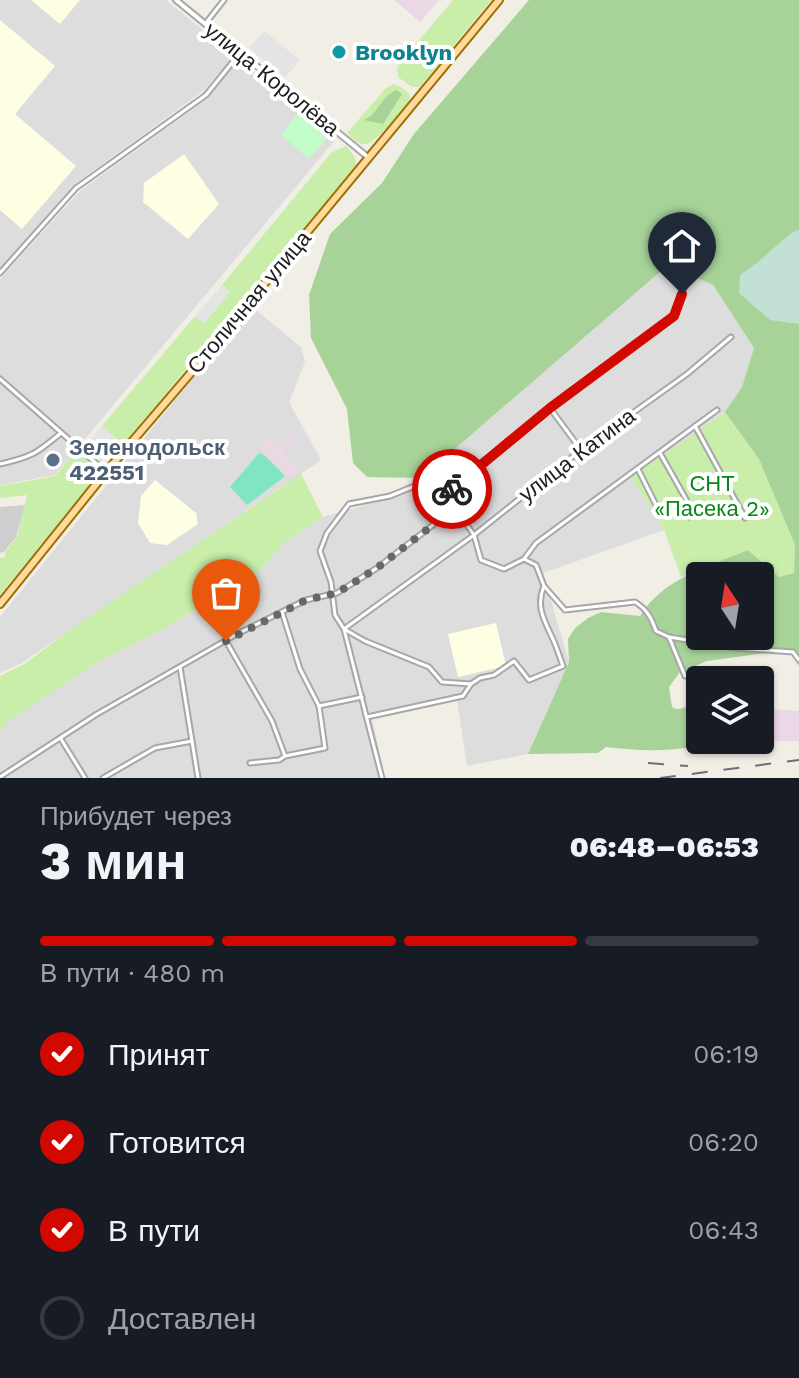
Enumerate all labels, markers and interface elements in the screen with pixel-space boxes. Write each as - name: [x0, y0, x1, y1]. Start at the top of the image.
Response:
- street label: улица Королёва: [200, 17, 345, 141]
- place label: Brooklyn: [355, 40, 452, 65]
- marker: Brooklyn: [330, 43, 348, 61]
- pin: [648, 212, 716, 294]
- icon: home: [660, 224, 704, 268]
- street label: Столичная улица: [182, 225, 316, 378]
- street label: улица Катина: [514, 403, 641, 507]
- place label: Зеленодольск 422551: [69, 435, 226, 485]
- courier: [412, 449, 492, 529]
- marker: Зеленодольск 422551: [44, 451, 62, 469]
- icon: bike: [430, 467, 474, 511]
- park label: СНТ «Пасека 2»: [654, 471, 770, 521]
- pin: [192, 559, 260, 641]
- north arrow: [686, 562, 774, 650]
- map controls: [686, 562, 774, 754]
- icon: bag: [204, 571, 248, 615]
- button: layers: [686, 666, 774, 754]
- text: Прибудет через: [40, 801, 232, 831]
- text: 06:48–06:53: [569, 829, 759, 864]
- text: 3 мин: [40, 831, 187, 892]
- text: В пути · 480 m: [40, 958, 225, 988]
- icon: check: [40, 1032, 84, 1076]
- text: Принят: [108, 1037, 210, 1072]
- text: 06:19: [693, 1039, 759, 1069]
- icon: check: [40, 1120, 84, 1164]
- text: Готовится: [108, 1125, 246, 1160]
- text: 06:20: [688, 1127, 759, 1157]
- icon: check: [40, 1208, 84, 1252]
- text: В пути: [108, 1213, 200, 1248]
- text: 06:43: [688, 1215, 759, 1245]
- text: Доставлен: [108, 1301, 256, 1336]

